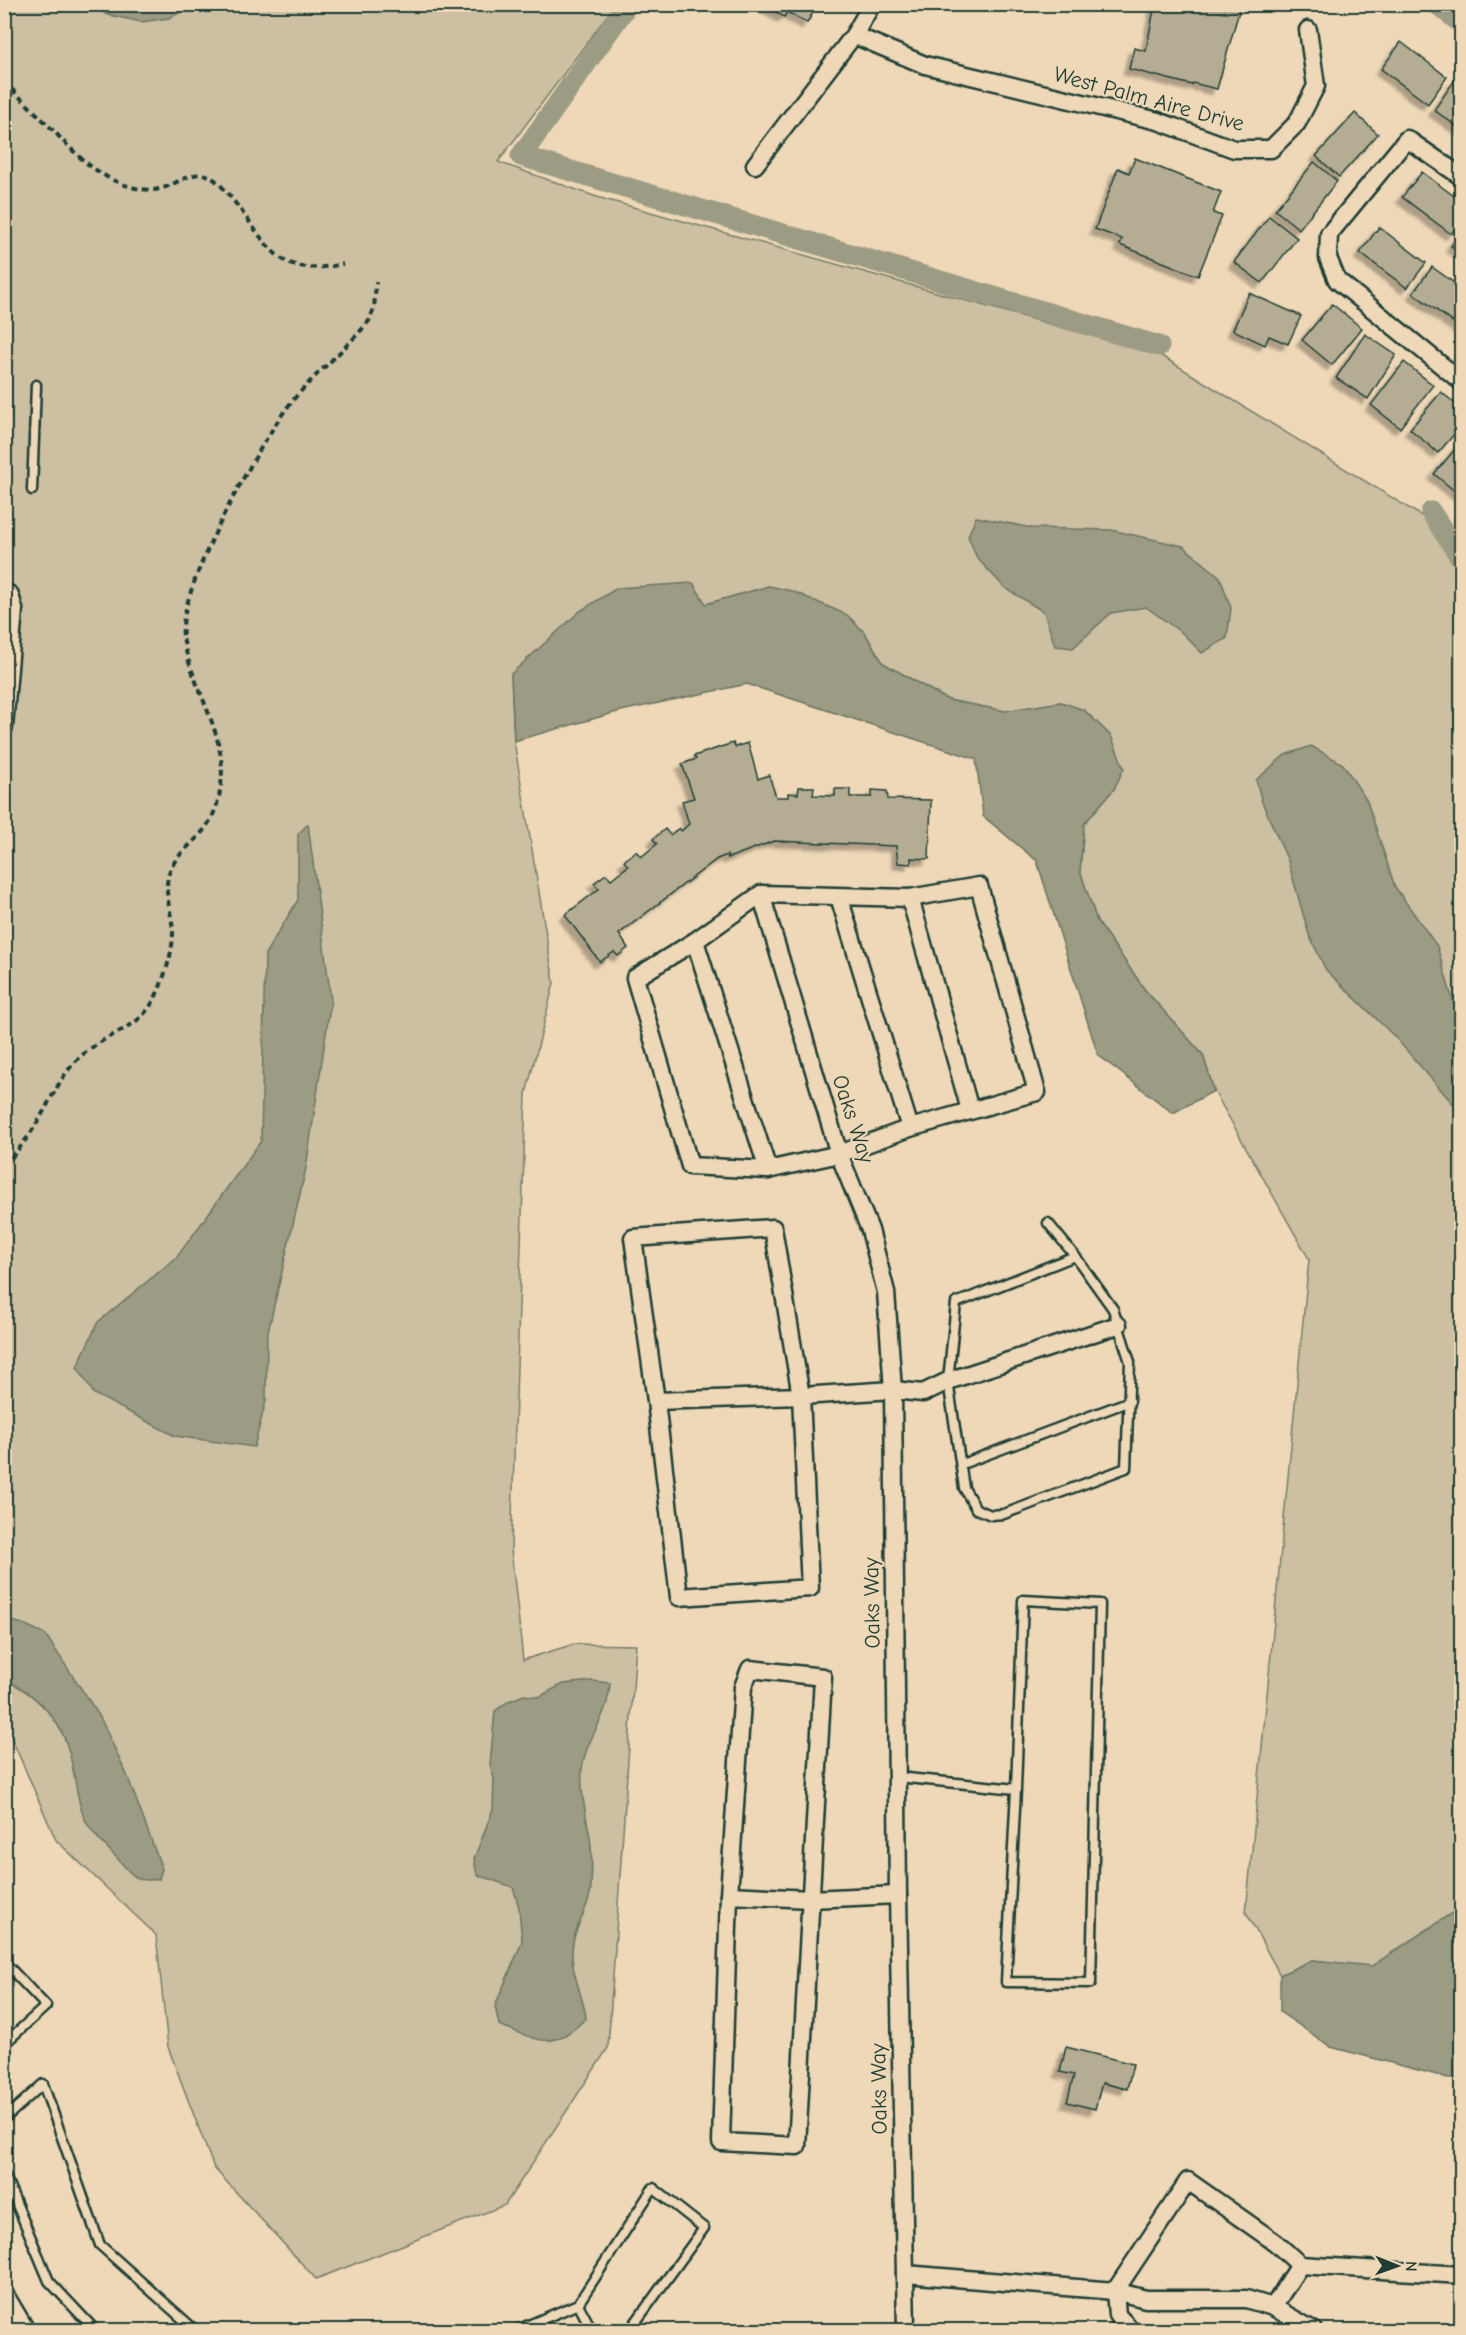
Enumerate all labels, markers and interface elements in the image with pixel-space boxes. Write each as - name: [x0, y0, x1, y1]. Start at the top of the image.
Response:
- street label: West Palm Aire Drive: [1051, 61, 1247, 137]
- street label: Oaks Way: [827, 1072, 880, 1167]
- street label: Oaks Way: [858, 1557, 886, 1649]
- street label: Oaks Way: [865, 2043, 893, 2135]
- north arrow: [1367, 2236, 1427, 2296]
- text: N: [1402, 2261, 1420, 2272]

